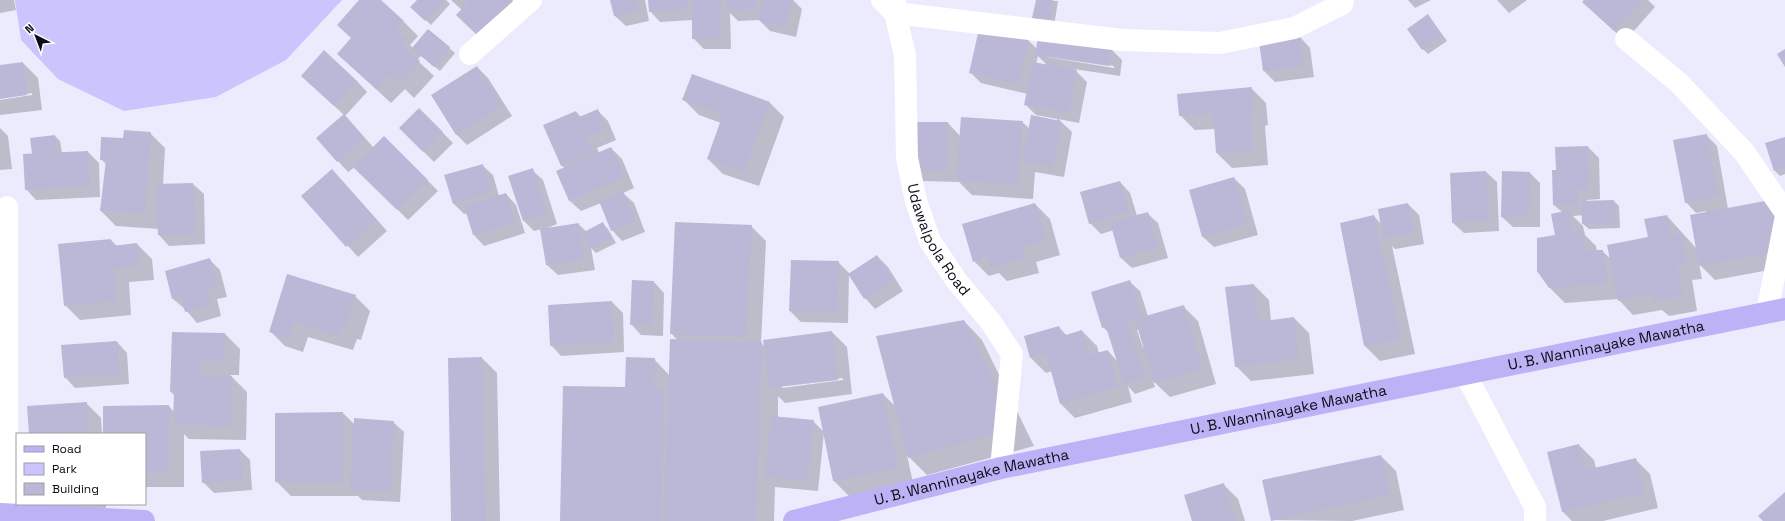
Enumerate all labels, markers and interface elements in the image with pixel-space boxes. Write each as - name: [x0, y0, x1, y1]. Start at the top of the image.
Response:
- north arrow: [16, 16, 56, 56]
- text: N: [22, 21, 37, 36]
- street label: Udawalpola Road: [904, 182, 975, 299]
- street label: U. B. Wanninayake Mawatha: [1506, 316, 1706, 374]
- street label: U. B. Wanninayake Mawatha: [1189, 380, 1389, 438]
- legend: [16, 433, 146, 505]
- text: Road: [52, 441, 81, 457]
- street label: U. B. Wanninayake Mawatha: [872, 444, 1071, 509]
- text: Park: [52, 461, 77, 477]
- text: Building: [52, 481, 99, 497]

